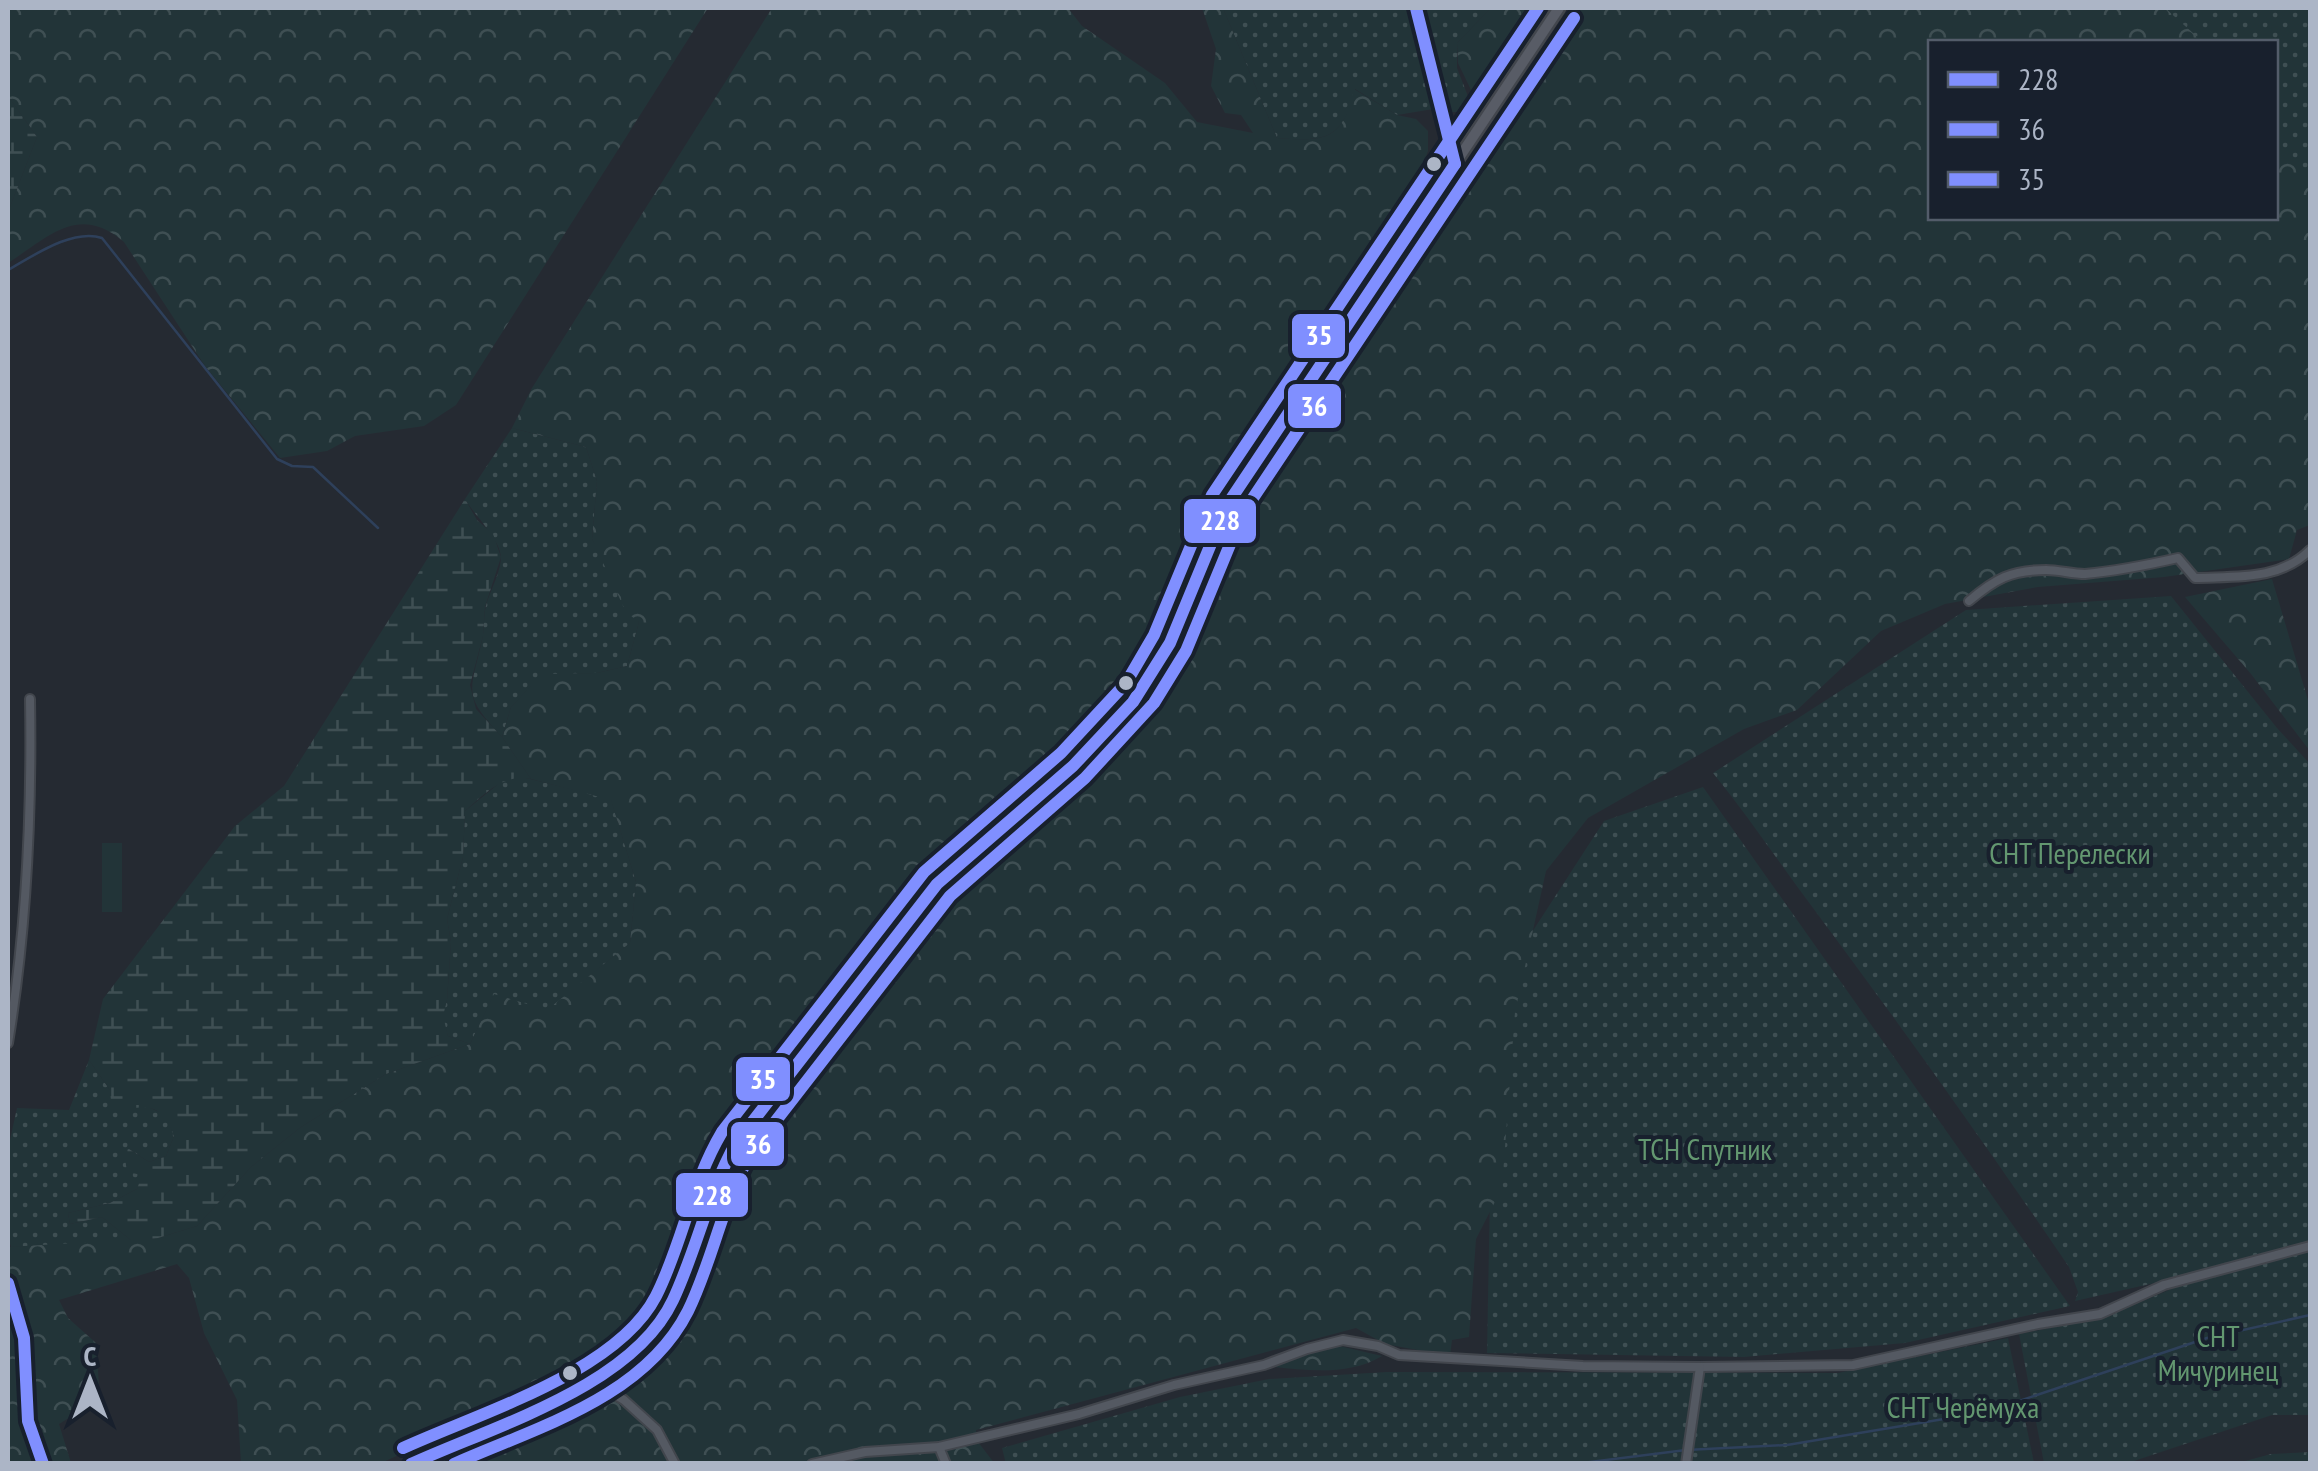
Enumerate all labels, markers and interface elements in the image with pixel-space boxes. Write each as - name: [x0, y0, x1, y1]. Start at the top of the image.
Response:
- legend: [1928, 40, 2278, 220]
- text: 228: [2018, 59, 2059, 98]
- text: 36: [2018, 109, 2045, 148]
- unlabelled marker: [1424, 154, 1444, 174]
- text: 35: [2018, 159, 2045, 198]
- line badge: 35: [1290, 312, 1347, 360]
- text: 35: [1306, 316, 1332, 353]
- line badge: 36: [1286, 382, 1343, 430]
- text: 36: [1301, 387, 1327, 424]
- line badge: 228: [1182, 497, 1258, 545]
- text: 228: [1200, 501, 1240, 538]
- unlabelled marker: [1116, 673, 1136, 693]
- park label: СНТ Перелески: [1989, 833, 2151, 872]
- line badge: 35: [734, 1055, 792, 1103]
- text: 35: [750, 1060, 776, 1097]
- line badge: 36: [729, 1120, 786, 1168]
- text: 36: [745, 1125, 771, 1162]
- park label: ТСН Спутник: [1638, 1129, 1772, 1168]
- line badge: 228: [674, 1171, 750, 1219]
- text: 228: [692, 1176, 732, 1213]
- park label: СНТ Мичуринец: [2158, 1316, 2278, 1389]
- north arrow: [40, 1331, 140, 1431]
- text: С: [84, 1337, 97, 1374]
- unlabelled marker: [560, 1363, 580, 1383]
- park label: СНТ Черёмуха: [1887, 1387, 2039, 1426]

